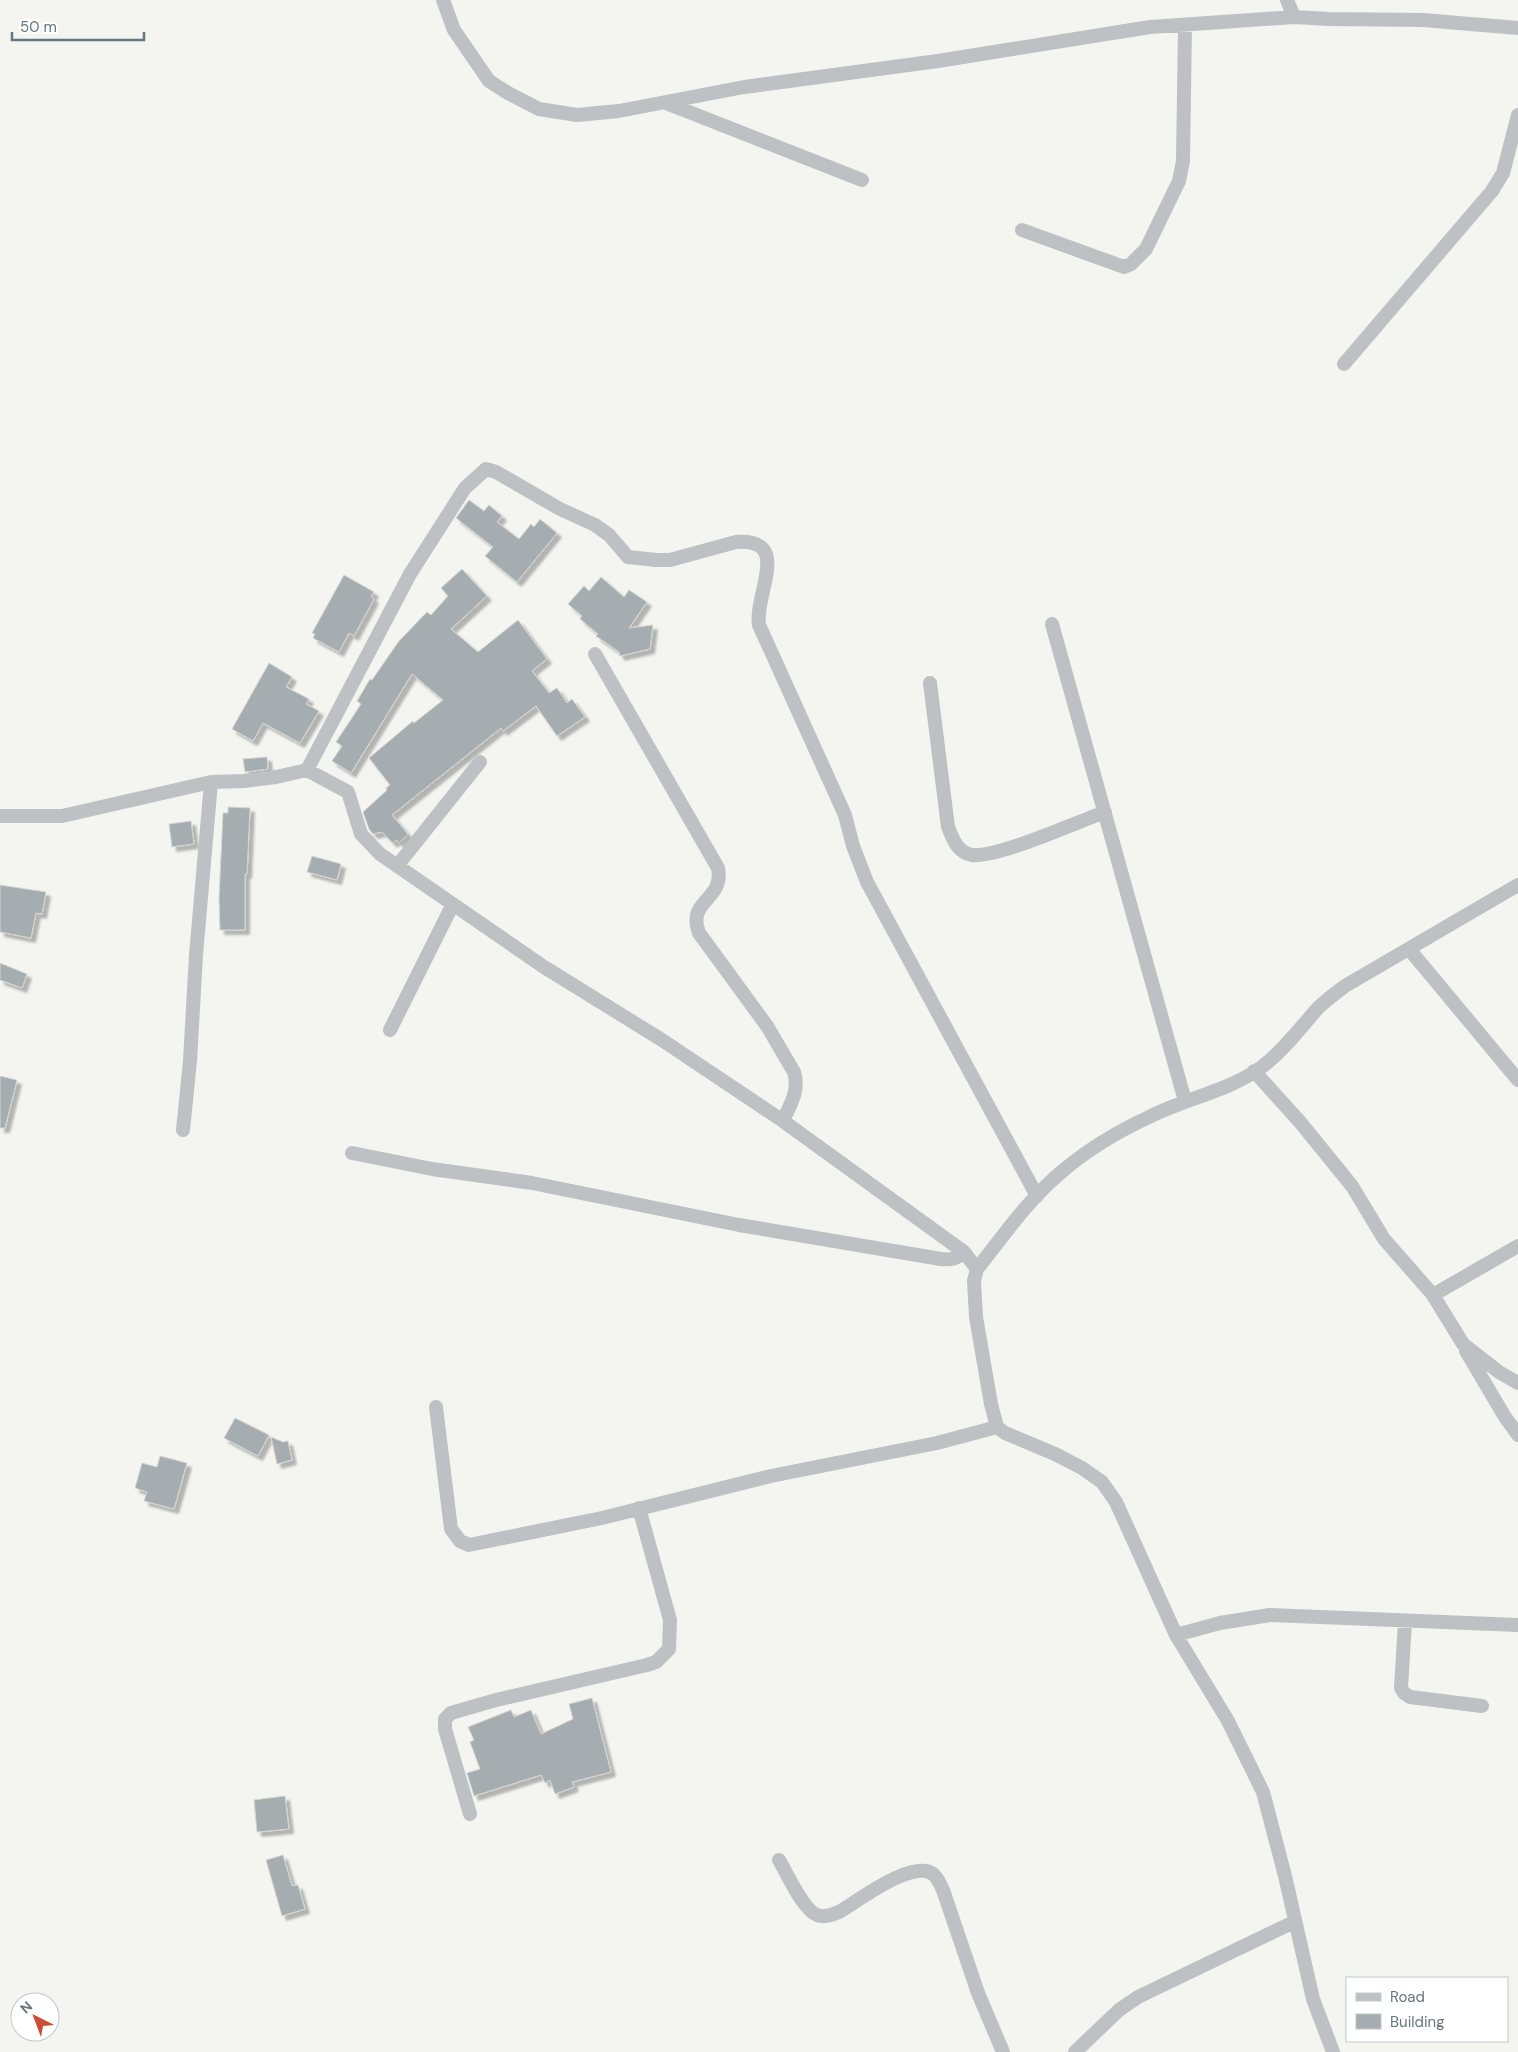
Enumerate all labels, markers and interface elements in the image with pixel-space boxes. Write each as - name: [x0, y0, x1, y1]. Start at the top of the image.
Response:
- scale bar: [12, 10, 145, 42]
- text: 50 m: [20, 17, 57, 37]
- legend: [1346, 1977, 1508, 2042]
- text: Road: [1390, 1987, 1425, 2007]
- north arrow: [10, 1992, 60, 2042]
- text: N: [16, 1997, 36, 2017]
- text: Building: [1390, 2012, 1445, 2032]

